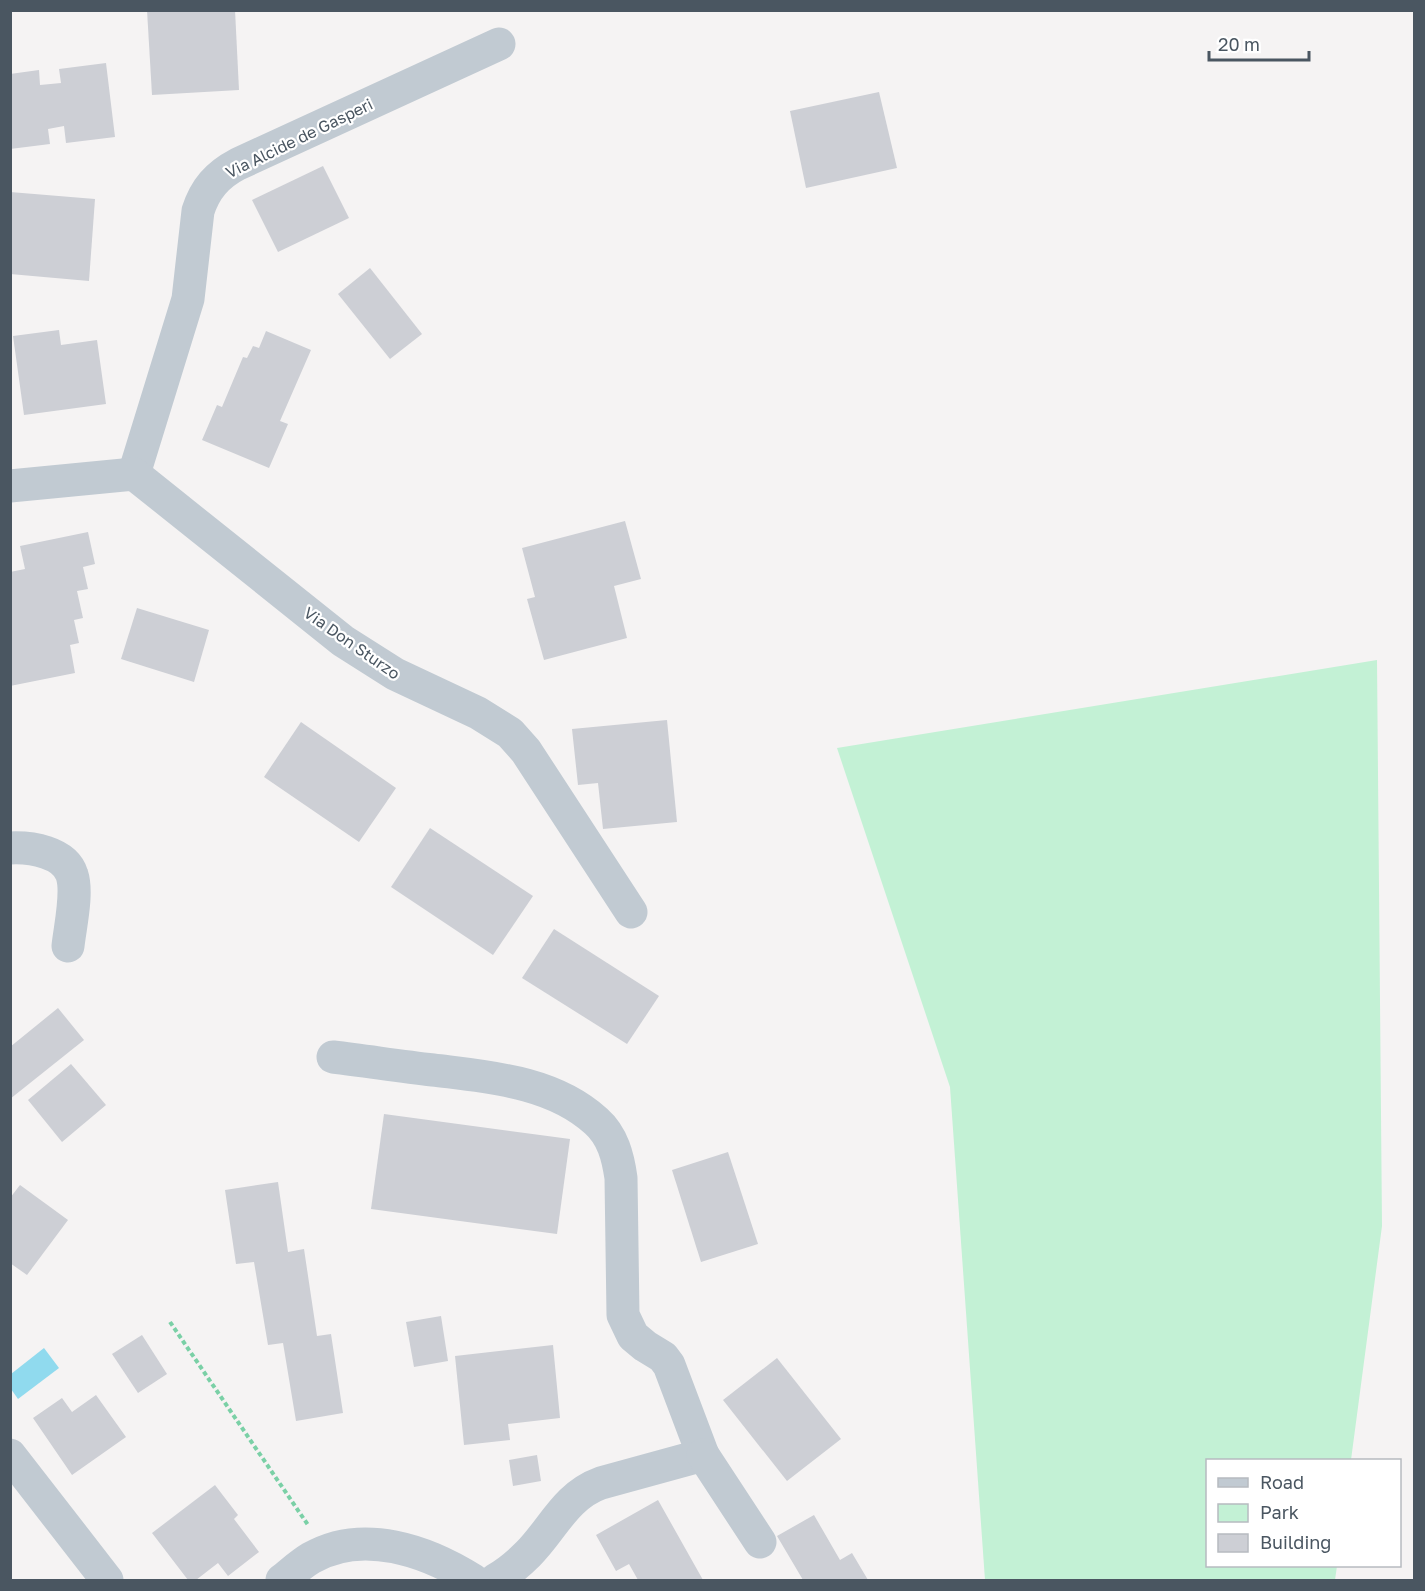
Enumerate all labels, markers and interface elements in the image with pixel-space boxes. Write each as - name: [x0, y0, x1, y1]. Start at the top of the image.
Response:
- scale bar: [1209, 24, 1310, 62]
- text: 20 m: [1218, 33, 1260, 55]
- street label: Via Alcide de Gasperi: [222, 94, 376, 182]
- street label: Via Don Sturzo: [300, 602, 404, 684]
- legend: [1206, 1459, 1401, 1567]
- text: Road: [1260, 1471, 1304, 1493]
- text: Park: [1260, 1501, 1299, 1523]
- text: Building: [1260, 1531, 1331, 1553]

